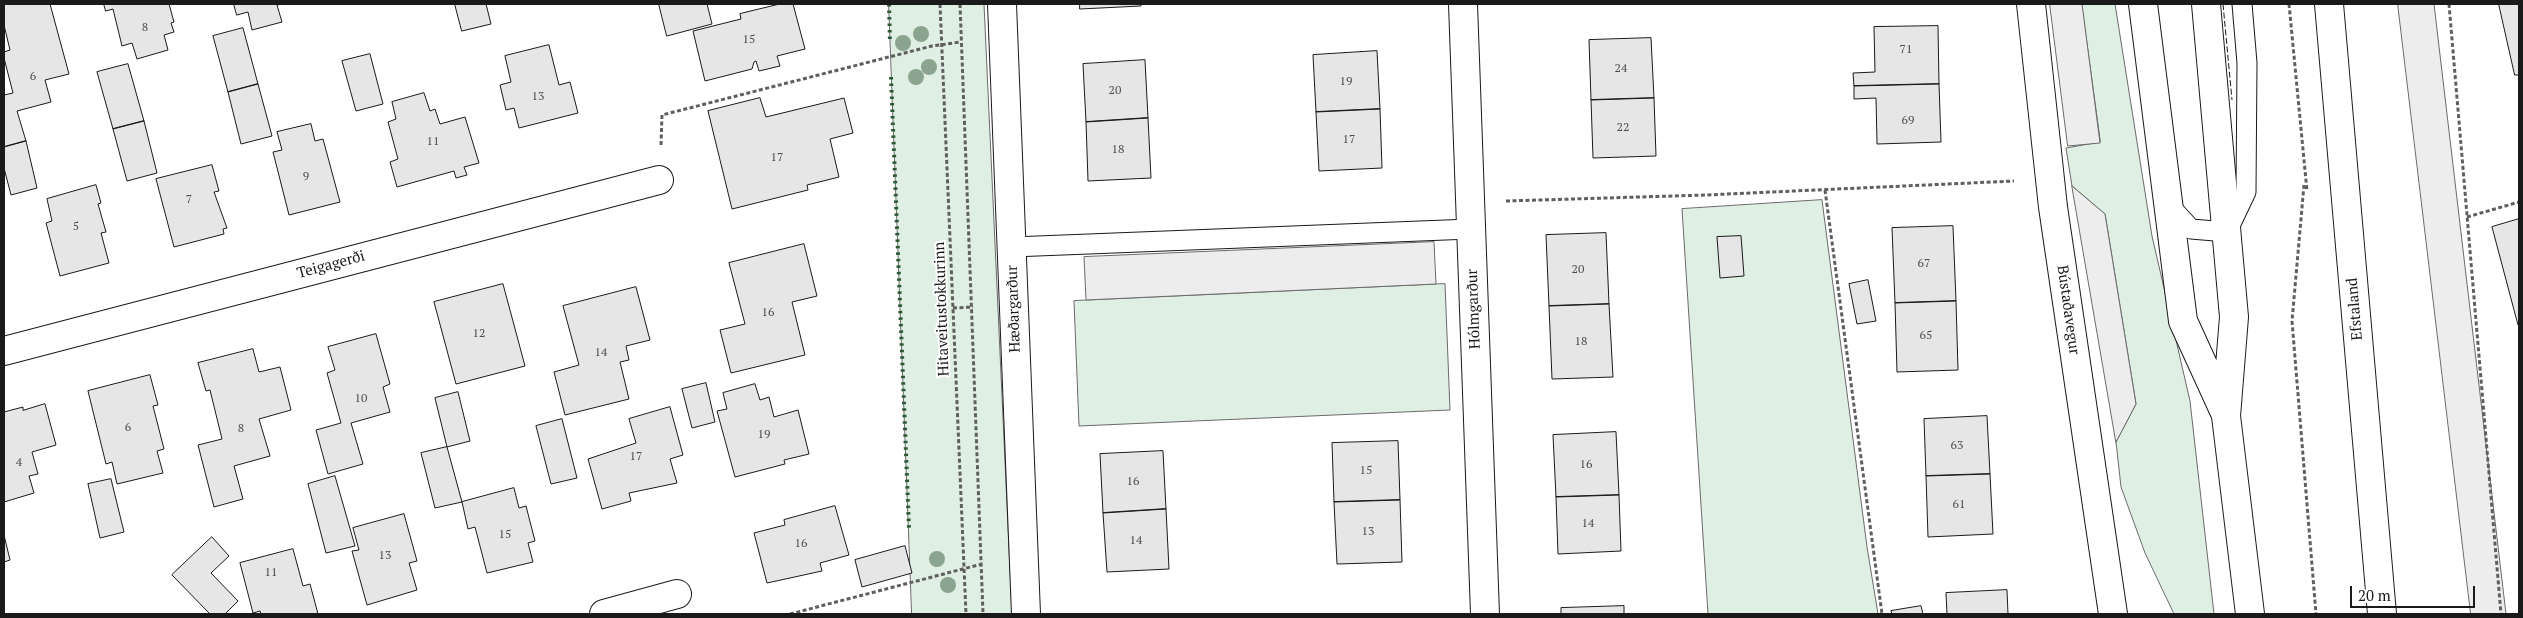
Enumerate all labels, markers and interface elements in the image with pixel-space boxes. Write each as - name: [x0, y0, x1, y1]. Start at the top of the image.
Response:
- house number: 8: [142, 21, 148, 35]
- house number: 15: [743, 33, 755, 47]
- house number: 71: [1900, 43, 1912, 57]
- house number: 24: [1615, 62, 1627, 76]
- house number: 6: [30, 70, 36, 84]
- house number: 19: [1340, 75, 1352, 89]
- house number: 20: [1109, 84, 1121, 98]
- house number: 13: [532, 90, 544, 104]
- house number: 69: [1902, 114, 1914, 128]
- house number: 22: [1617, 121, 1629, 135]
- house number: 17: [1343, 133, 1355, 147]
- house number: 11: [427, 135, 439, 149]
- house number: 18: [1112, 143, 1124, 157]
- house number: 17: [771, 151, 783, 165]
- house number: 9: [303, 170, 309, 184]
- house number: 7: [186, 193, 192, 207]
- house number: 5: [73, 220, 79, 234]
- street label: Hitaveitustokkurinn: [931, 241, 953, 377]
- street label: Teigagerði: [295, 247, 367, 283]
- house number: 67: [1918, 257, 1930, 271]
- house number: 20: [1572, 263, 1584, 277]
- street label: Bústaðavegur: [2053, 264, 2083, 356]
- street label: Hæðargarður: [1003, 265, 1025, 353]
- street label: Hólmgarður: [1464, 269, 1484, 349]
- street label: Efstaland: [2343, 277, 2367, 341]
- house number: 16: [762, 306, 774, 320]
- house number: 12: [473, 327, 485, 341]
- house number: 65: [1920, 329, 1932, 343]
- house number: 18: [1575, 335, 1587, 349]
- house number: 14: [595, 346, 607, 360]
- house number: 10: [355, 392, 367, 406]
- house number: 6: [125, 421, 131, 435]
- house number: 8: [238, 422, 244, 436]
- house number: 19: [758, 428, 770, 442]
- house number: 63: [1951, 439, 1963, 453]
- house number: 17: [630, 450, 642, 464]
- house number: 4: [16, 456, 22, 470]
- house number: 16: [1580, 458, 1592, 472]
- house number: 15: [1360, 464, 1372, 478]
- house number: 16: [1127, 475, 1139, 489]
- house number: 61: [1953, 498, 1965, 512]
- house number: 14: [1582, 517, 1594, 531]
- house number: 13: [1362, 525, 1374, 539]
- house number: 15: [499, 528, 511, 542]
- house number: 14: [1130, 534, 1142, 548]
- house number: 16: [795, 537, 807, 551]
- house number: 13: [379, 549, 391, 563]
- house number: 11: [265, 566, 277, 580]
- scale bar: [2353, 576, 2478, 608]
- text: 20 m: [2358, 585, 2391, 605]

